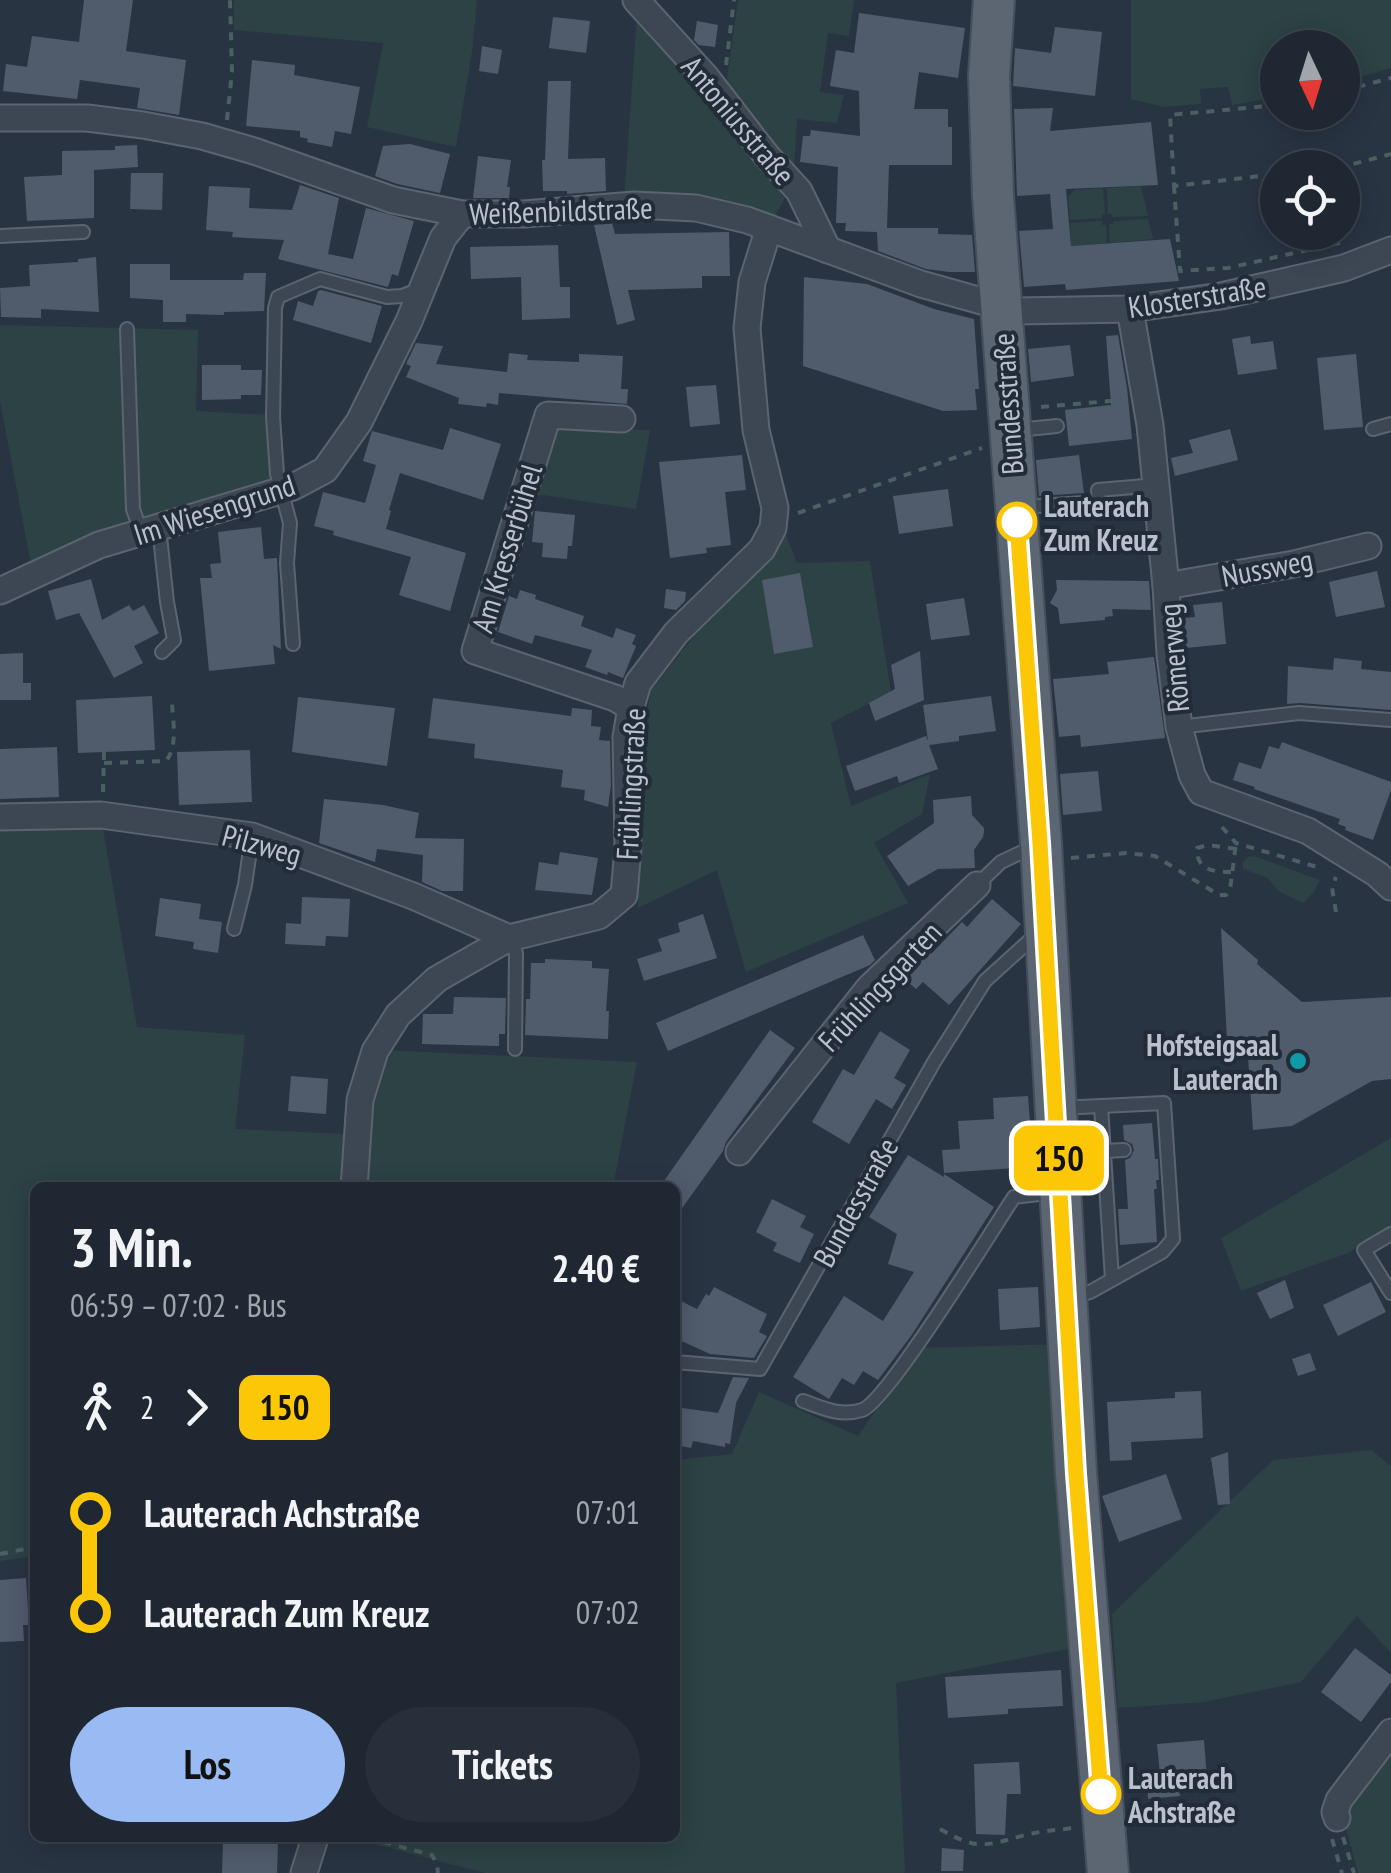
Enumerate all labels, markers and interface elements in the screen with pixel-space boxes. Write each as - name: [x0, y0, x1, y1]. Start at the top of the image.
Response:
- north arrow: [1260, 30, 1360, 130]
- map controls: [1260, 30, 1360, 250]
- street label: Antoniusstraße: [674, 47, 804, 193]
- button: locate: [1260, 150, 1360, 250]
- street label: Weißenbildstraße: [469, 187, 653, 233]
- street label: Klosterstraße: [1125, 266, 1269, 326]
- street label: Bundesstraße: [983, 332, 1031, 476]
- street label: Am Kresserbühel: [462, 459, 550, 637]
- street label: Im Wiesengrund: [128, 465, 300, 553]
- place label: Lauterach Zum Kreuz: [1044, 486, 1158, 559]
- marker: Lauterach Zum Kreuz: [998, 503, 1036, 541]
- street label: Nussweg: [1218, 539, 1316, 595]
- street label: Römerweg: [1149, 602, 1197, 714]
- street label: Frühlingstraße: [607, 707, 653, 861]
- street label: Pilzweg: [218, 815, 306, 873]
- street label: Frühlingsgarten: [809, 913, 949, 1059]
- place label: Hofsteigsaal Lauterach: [1146, 1025, 1279, 1098]
- marker: Hofsteigsaal Lauterach: [1287, 1050, 1309, 1072]
- line badge: 150: [1002, 1126, 1116, 1190]
- street label: Bundesstraße: [804, 1131, 906, 1273]
- text: 150: [1034, 1135, 1084, 1181]
- text: 3 Min.: [70, 1211, 193, 1282]
- text: 2.40 €: [551, 1243, 640, 1292]
- text: 06:59 – 07:02 · Bus: [70, 1284, 287, 1326]
- icon: walk: [70, 1380, 125, 1435]
- icon: forward: [169, 1380, 224, 1435]
- text: 150: [259, 1384, 310, 1430]
- text: 2: [140, 1386, 154, 1428]
- text: Lauterach Achstraße: [144, 1488, 420, 1537]
- text: 07:01: [576, 1491, 640, 1533]
- text: Lauterach Zum Kreuz: [144, 1588, 429, 1637]
- text: 07:02: [576, 1591, 640, 1633]
- button: Los: [70, 1707, 345, 1822]
- button: Tickets: [365, 1707, 640, 1822]
- place label: Lauterach Achstraße: [1127, 1758, 1236, 1831]
- marker: Lauterach Achstraße: [1082, 1775, 1120, 1813]

